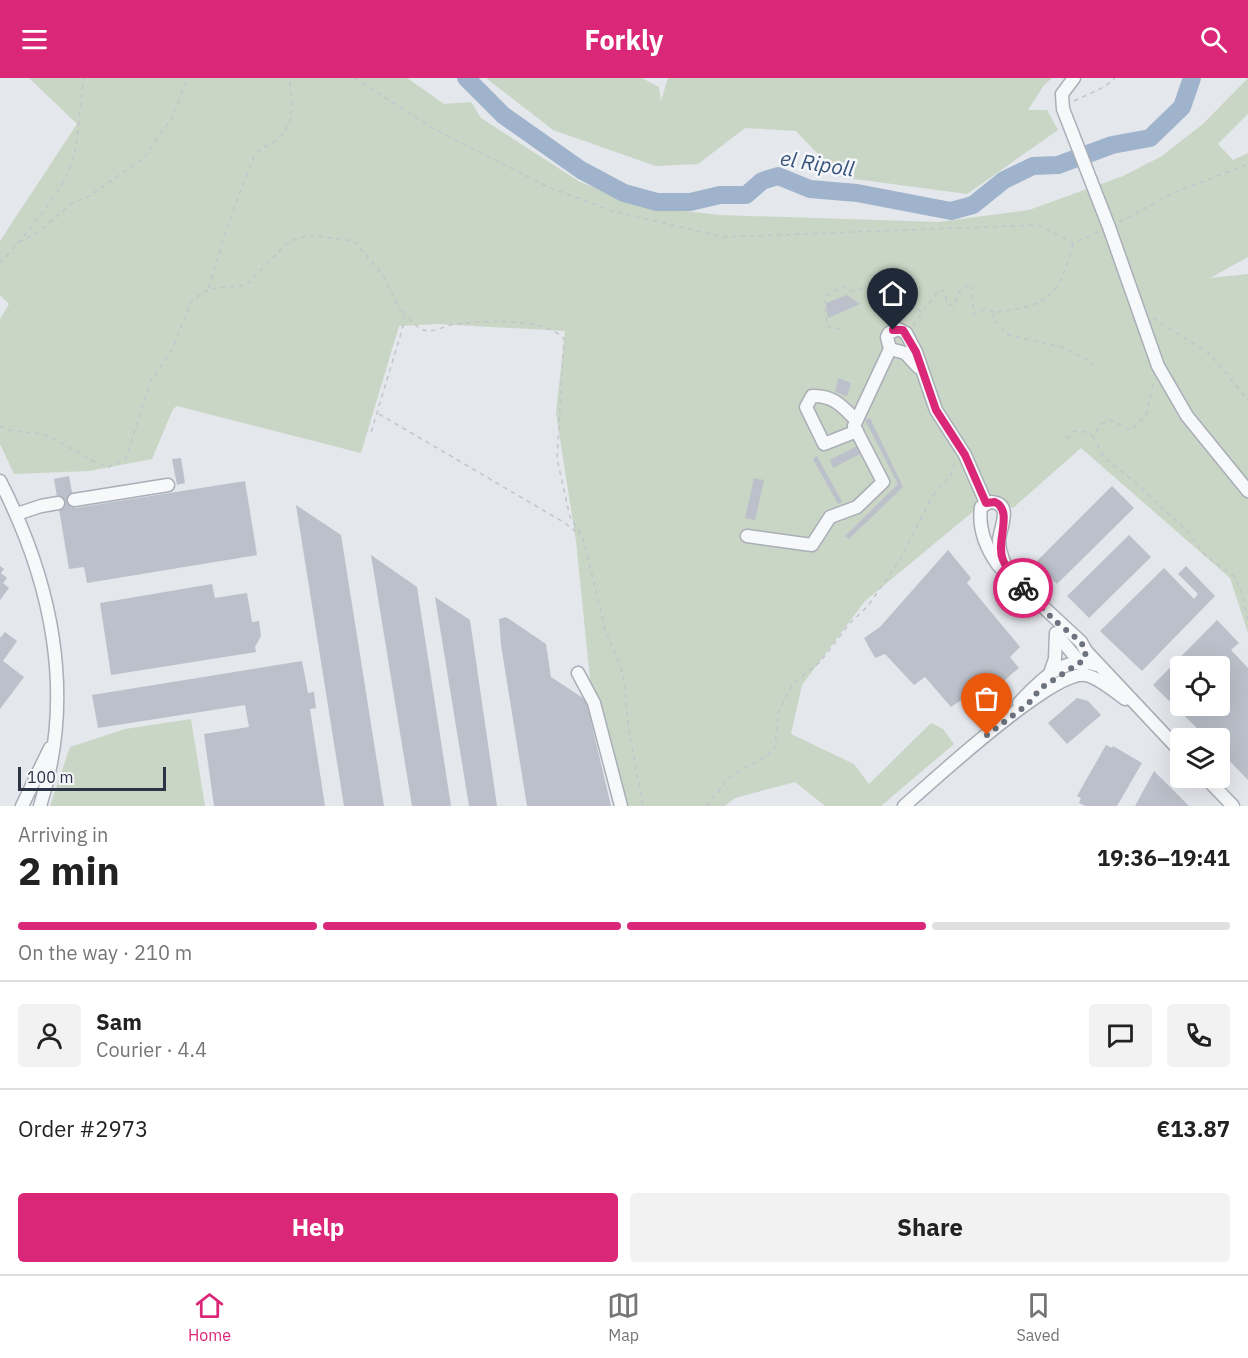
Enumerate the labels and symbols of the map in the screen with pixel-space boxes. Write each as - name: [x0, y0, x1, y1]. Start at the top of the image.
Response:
- water label: el Ripoll: [778, 143, 857, 183]
- pin: [867, 268, 918, 330]
- courier: [993, 558, 1053, 618]
- pin: [961, 673, 1012, 735]
- scale bar: [18, 764, 166, 792]

